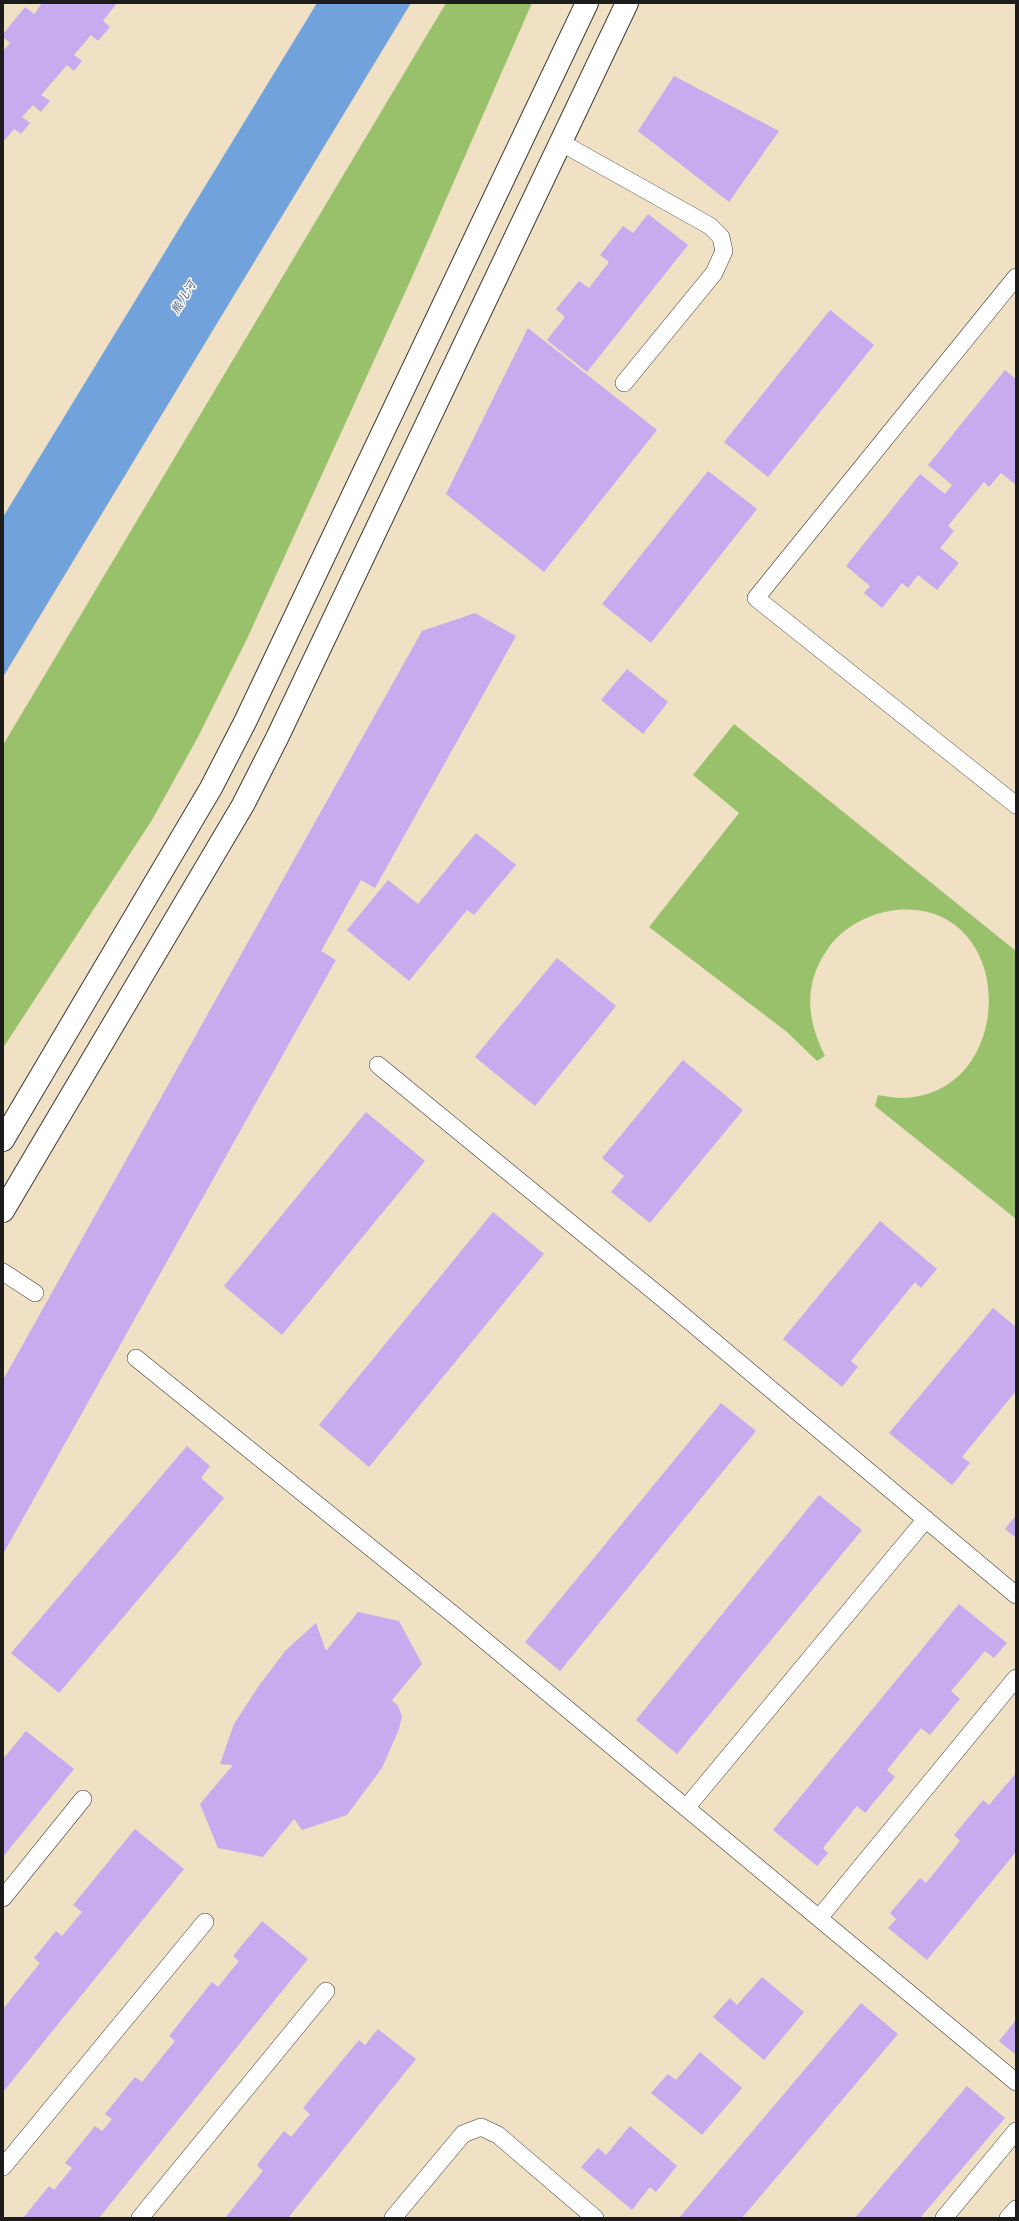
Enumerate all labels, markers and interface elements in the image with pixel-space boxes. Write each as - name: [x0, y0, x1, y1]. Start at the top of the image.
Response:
- water label: 熊儿河: [168, 279, 200, 317]

